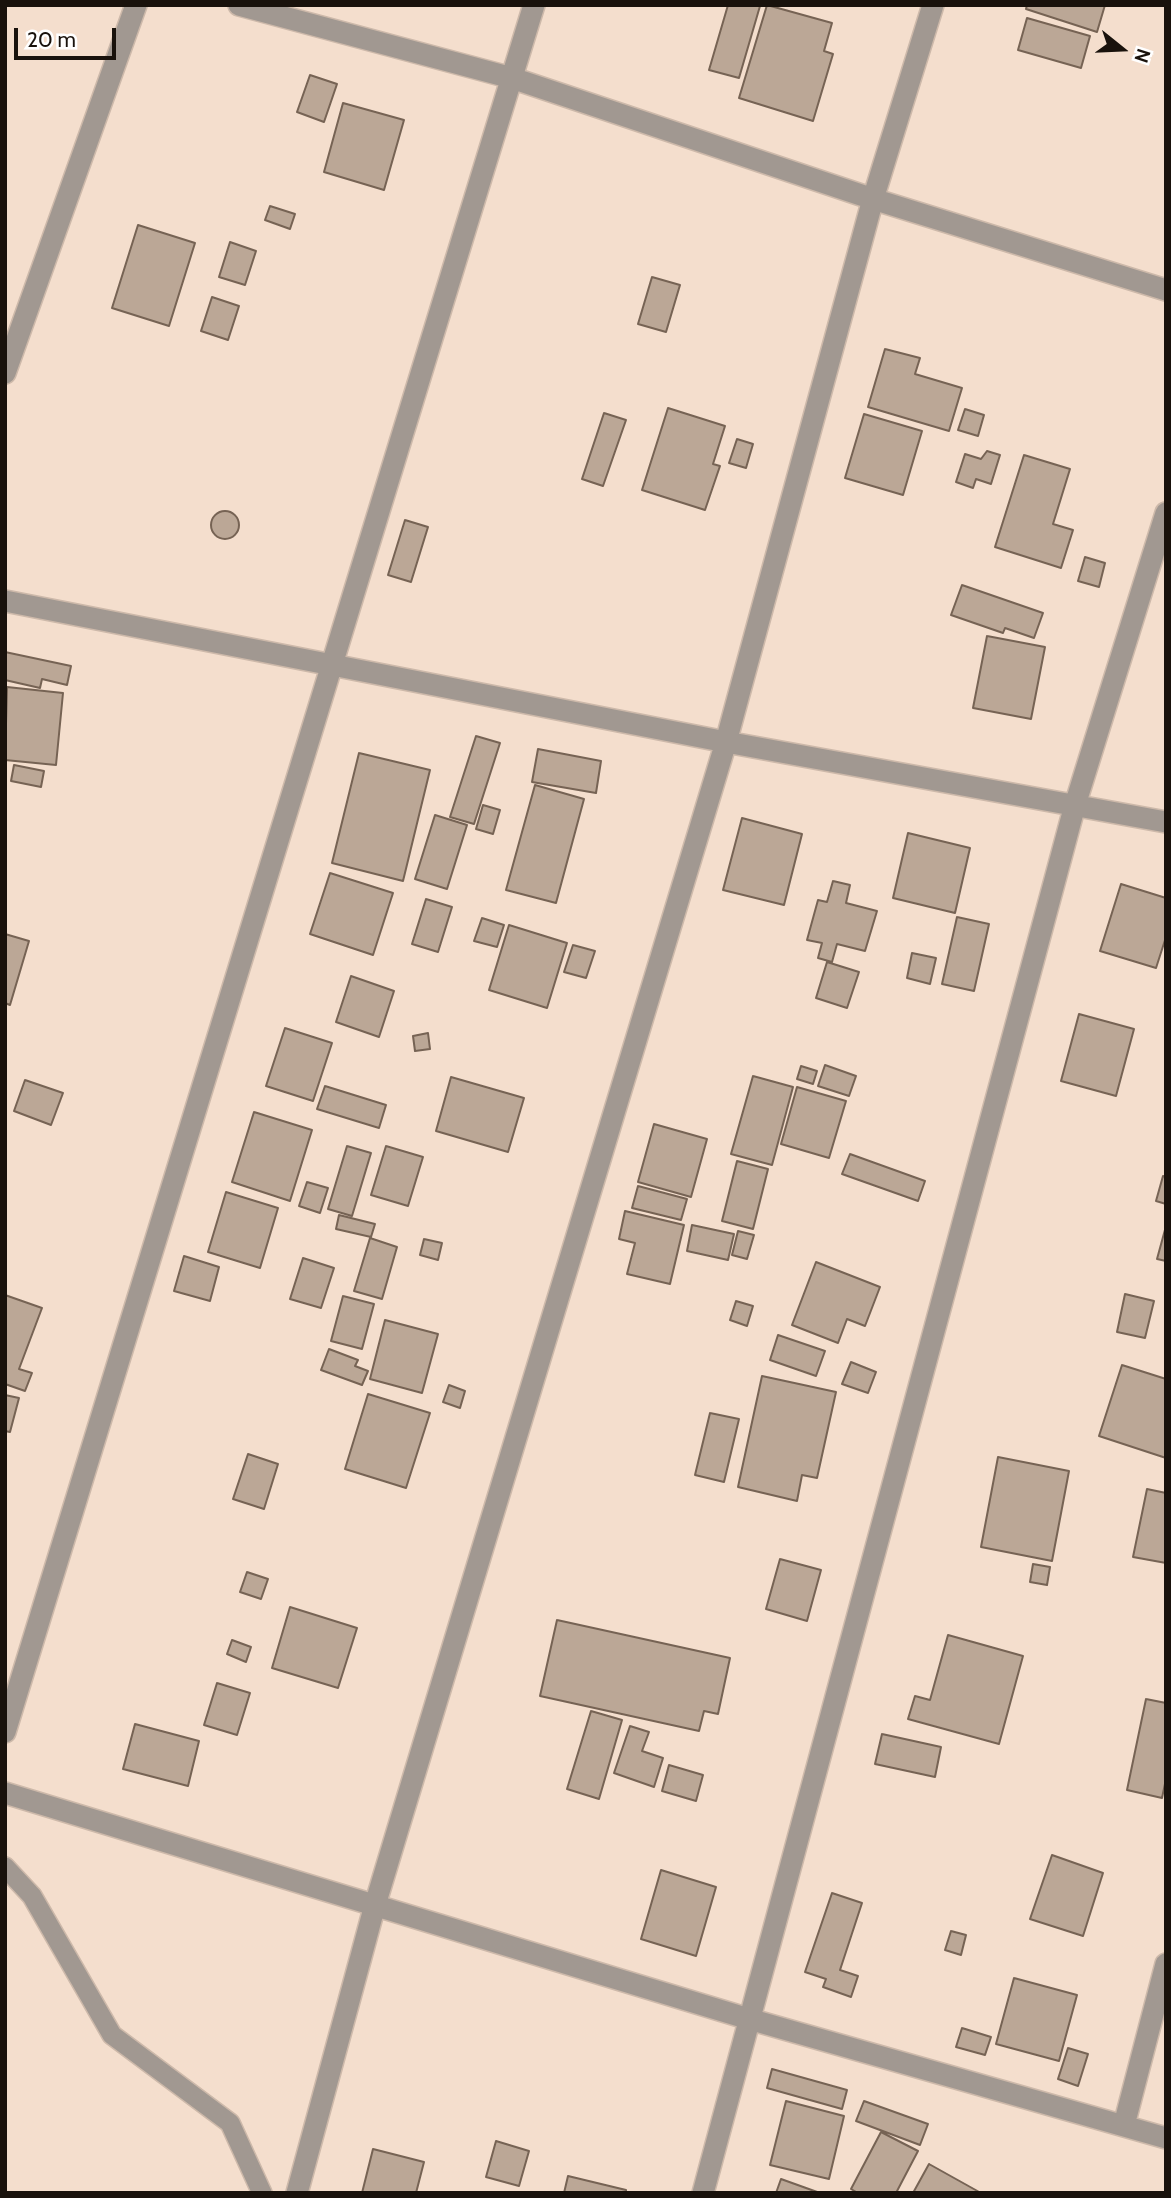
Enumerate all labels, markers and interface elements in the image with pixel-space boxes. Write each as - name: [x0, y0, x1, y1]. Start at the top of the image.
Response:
- scale bar: [18, 14, 119, 58]
- north arrow: [1087, 14, 1157, 84]
- text: 20 m: [27, 27, 76, 52]
- text: N: [1129, 46, 1155, 66]

